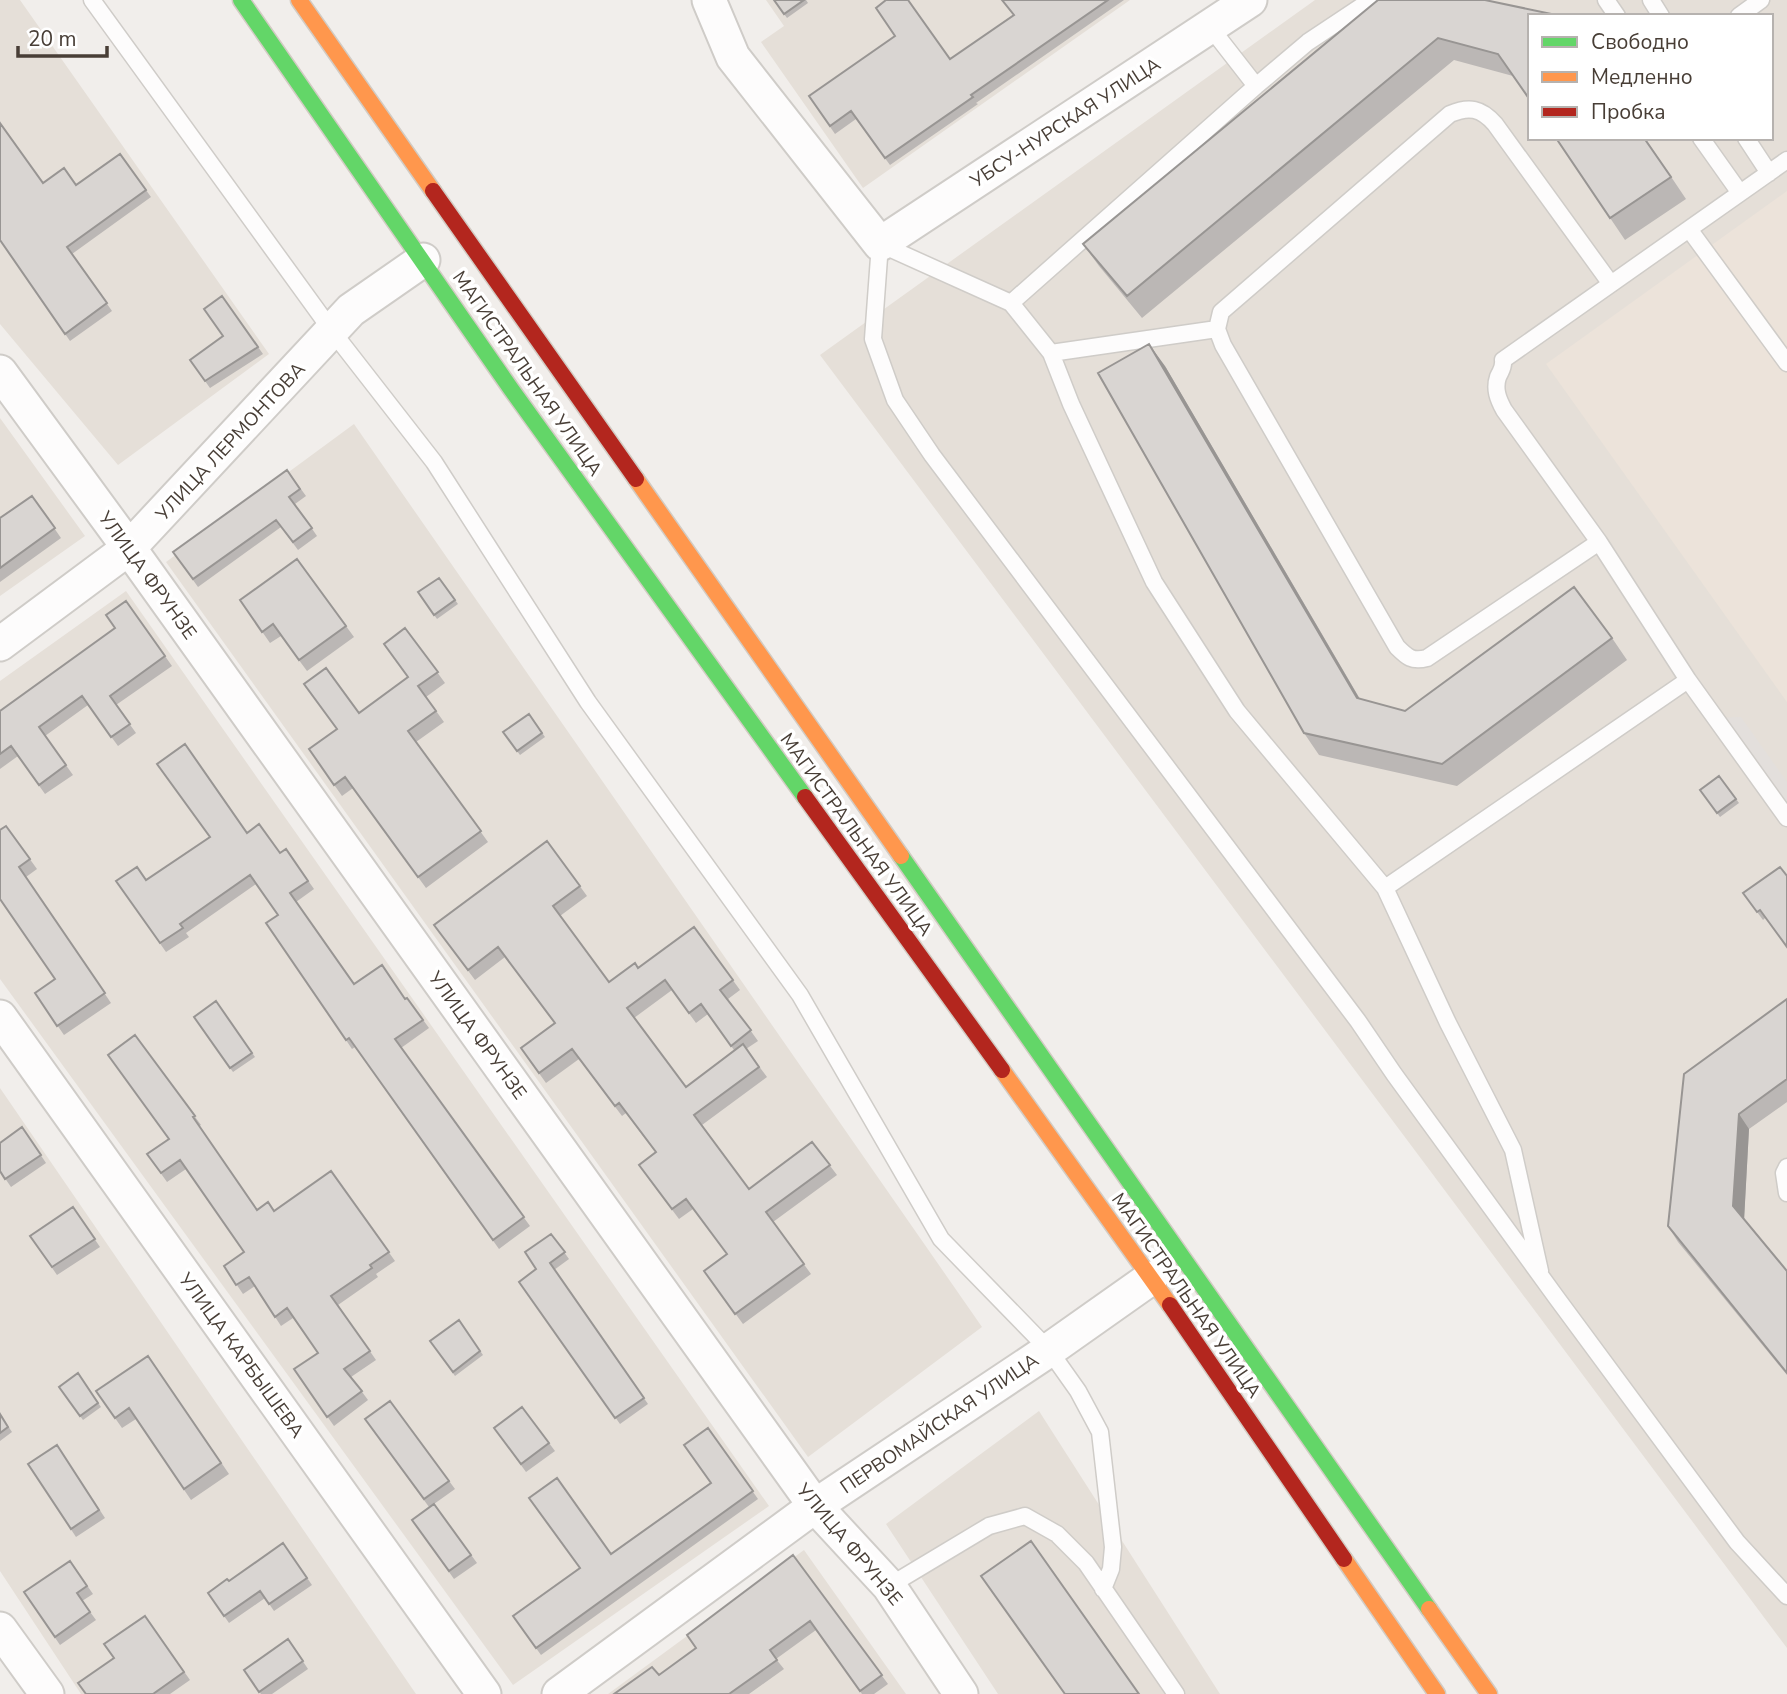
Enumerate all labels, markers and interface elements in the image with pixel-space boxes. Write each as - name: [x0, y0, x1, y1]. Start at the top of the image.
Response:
- scale bar: [18, 14, 107, 58]
- legend: [1528, 14, 1773, 140]
- text: 20 m: [28, 25, 77, 53]
- text: Свободно: [1591, 28, 1689, 56]
- street label: УБСУ-НУРСКАЯ УЛИЦА: [965, 51, 1166, 195]
- text: Медленно: [1591, 63, 1693, 91]
- text: Пробка: [1591, 98, 1665, 126]
- street label: МАГИСТРАЛЬНАЯ УЛИЦА: [446, 266, 608, 481]
- street label: УЛИЦА ЛЕРМОНТОВА: [150, 357, 311, 527]
- street label: УЛИЦА ФРУНЗЕ: [91, 506, 202, 645]
- street label: МАГИСТРАЛЬНАЯ УЛИЦА: [774, 728, 939, 941]
- street label: УЛИЦА ФРУНЗЕ: [421, 966, 532, 1105]
- street label: МАГИСТРАЛЬНАЯ УЛИЦА: [1105, 1188, 1267, 1403]
- street label: УЛИЦА КАРБЫШЕВА: [172, 1267, 310, 1444]
- street label: ПЕРВОМАЙСКАЯ УЛИЦА: [835, 1347, 1044, 1500]
- street label: УЛИЦА ФРУНЗЕ: [790, 1477, 908, 1611]

